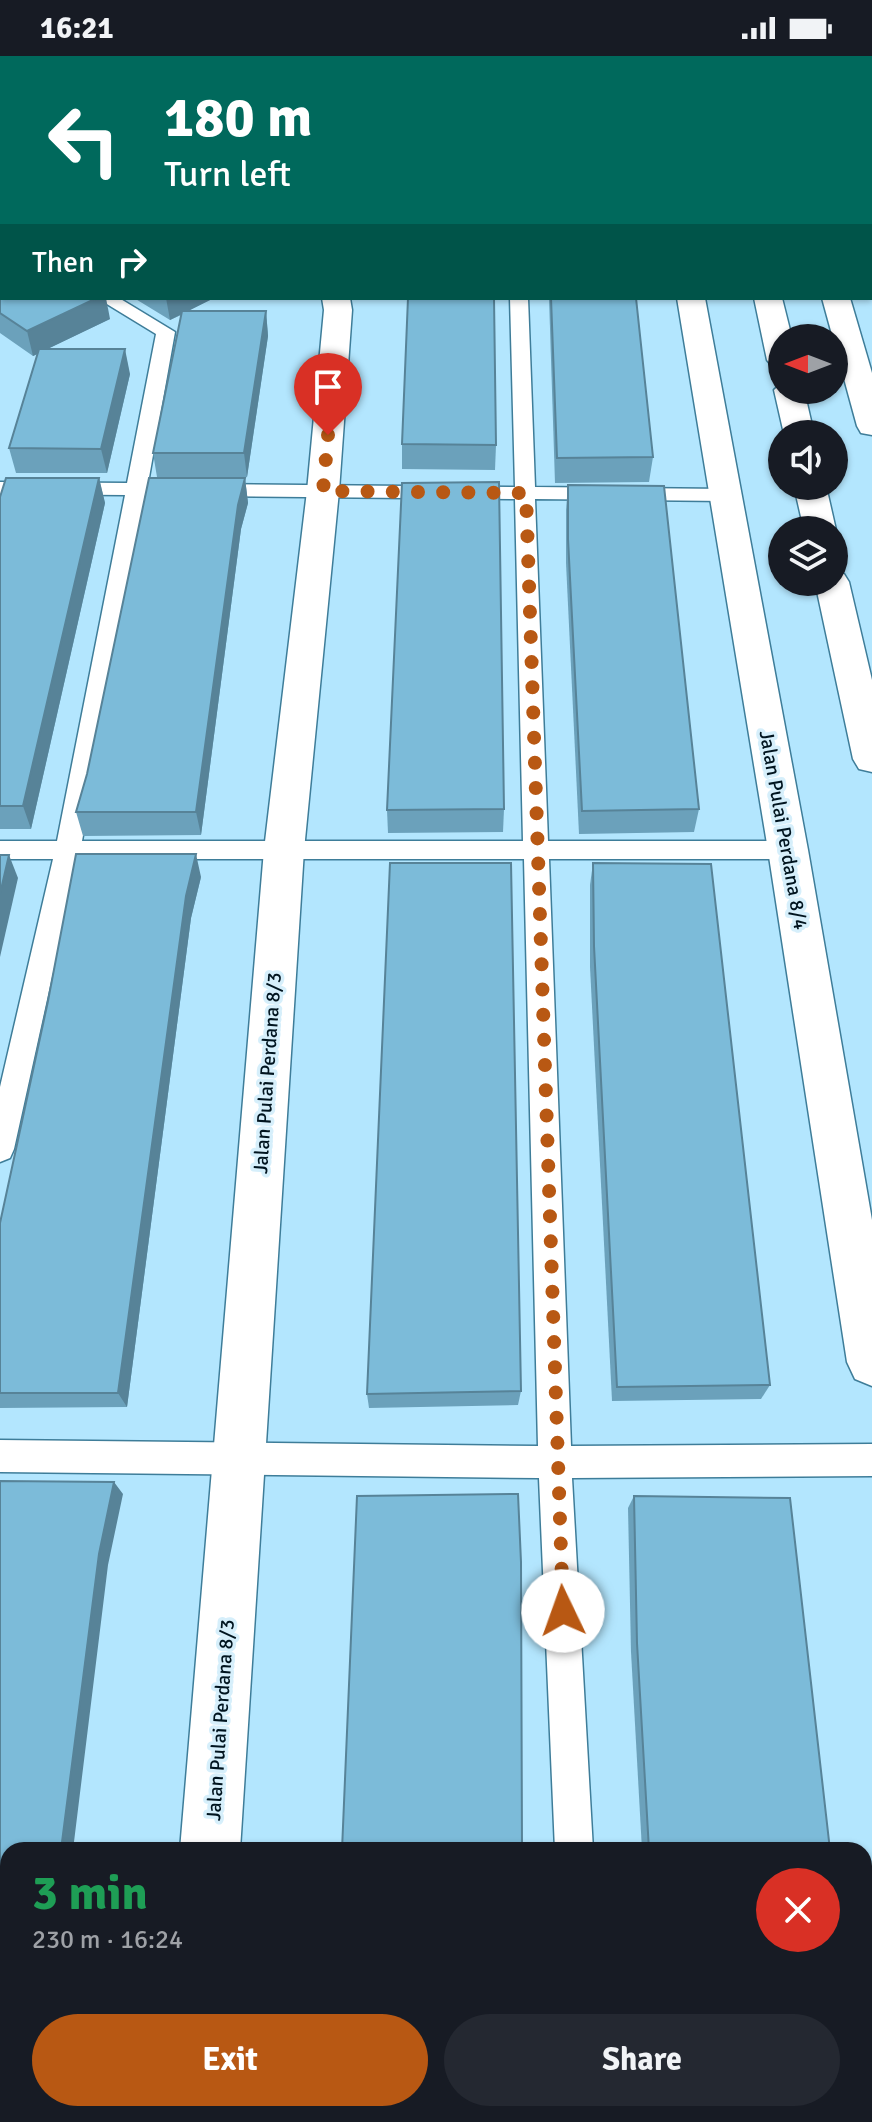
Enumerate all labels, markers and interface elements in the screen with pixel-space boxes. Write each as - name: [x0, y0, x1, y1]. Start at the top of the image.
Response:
- text: 16:21: [40, 10, 114, 47]
- text: 180 m: [164, 83, 312, 152]
- icon: left: [32, 88, 136, 192]
- text: Turn left: [164, 152, 291, 197]
- icon: right: [110, 240, 154, 284]
- text: Then: [32, 244, 94, 281]
- north arrow: [768, 324, 848, 404]
- map controls: [768, 324, 848, 596]
- pin: [294, 353, 362, 435]
- icon: arrive: [306, 365, 350, 409]
- button: sound: [768, 420, 848, 500]
- button: layers: [768, 516, 848, 596]
- street label: Jalan Pulai Perdana 8/4: [754, 728, 813, 932]
- street label: Jalan Pulai Perdana 8/3: [248, 971, 287, 1175]
- position arrow: [521, 1569, 605, 1653]
- street label: Jalan Pulai Perdana 8/3: [201, 1618, 240, 1822]
- text: 3 min: [32, 1864, 148, 1923]
- button: close: [756, 1868, 840, 1952]
- text: 230 m · 16:24: [32, 1924, 183, 1956]
- button: Exit: [32, 2014, 428, 2106]
- button: Share: [444, 2014, 840, 2106]

